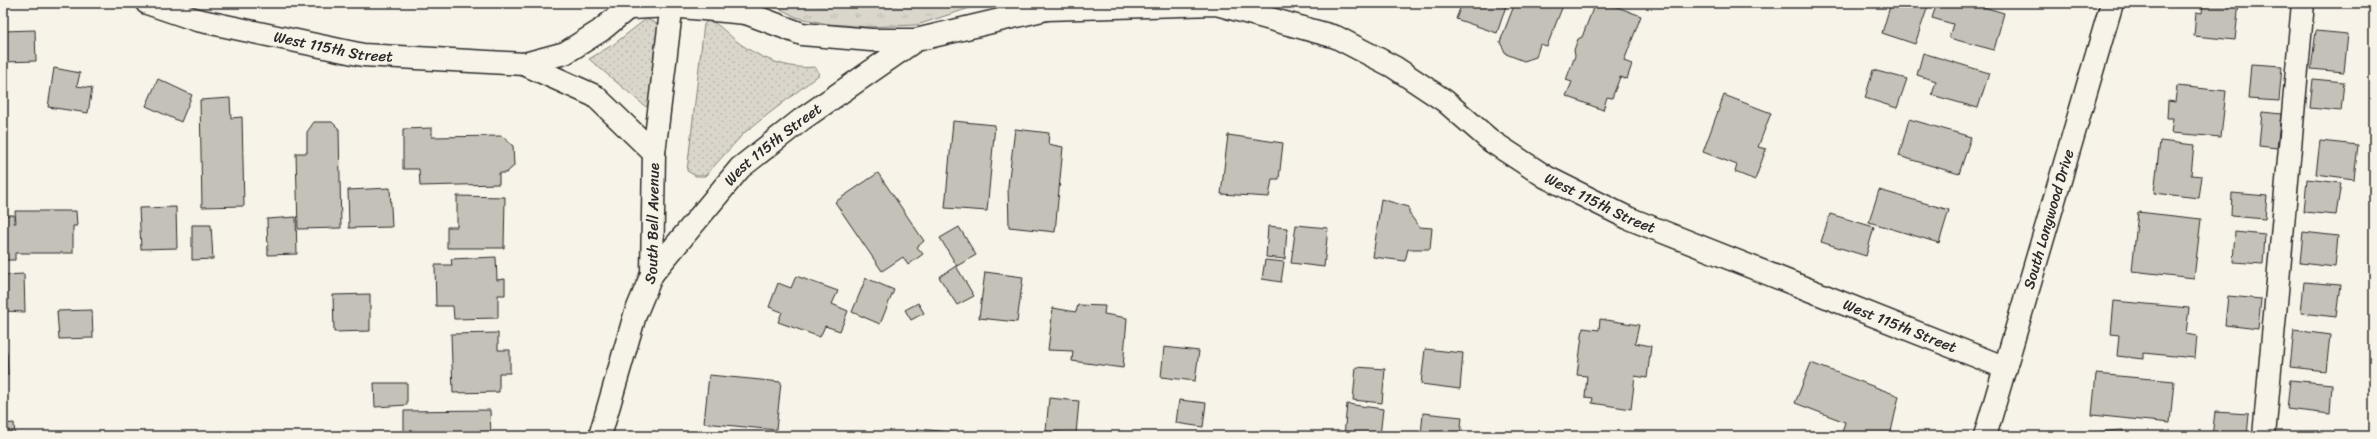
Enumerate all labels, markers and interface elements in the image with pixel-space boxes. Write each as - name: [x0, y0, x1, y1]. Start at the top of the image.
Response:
- street label: West 115th Street: [271, 24, 394, 70]
- street label: West 115th Street: [717, 96, 828, 192]
- street label: South Longwood Drive: [2016, 146, 2082, 292]
- street label: South Bell Avenue: [636, 163, 667, 288]
- street label: West 115th Street: [1540, 165, 1660, 241]
- street label: West 115th Street: [1839, 292, 1961, 360]

